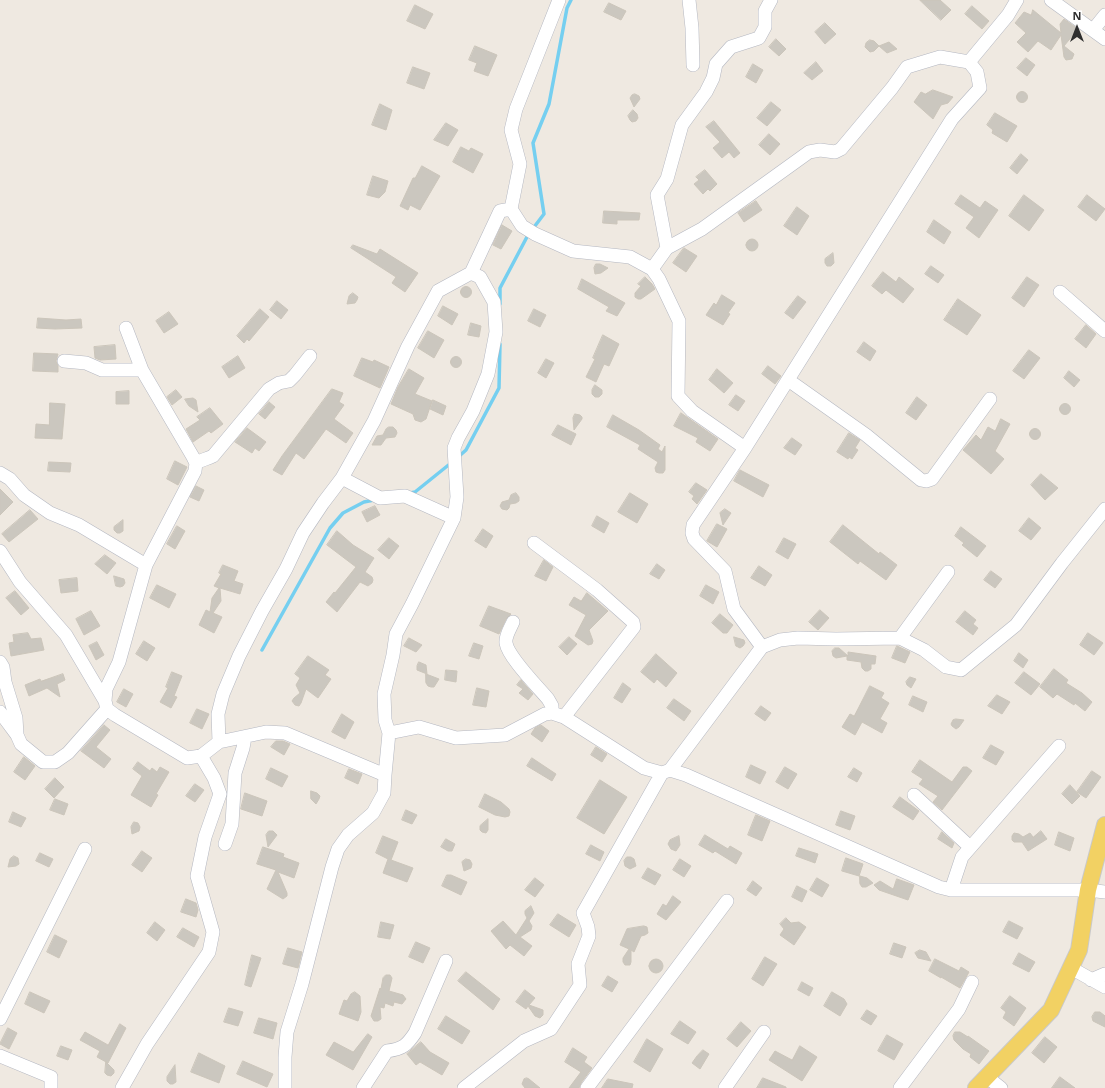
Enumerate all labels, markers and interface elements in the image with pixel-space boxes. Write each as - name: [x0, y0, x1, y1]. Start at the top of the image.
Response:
- north arrow: [1057, 8, 1097, 48]
- text: N: [1073, 8, 1081, 23]

